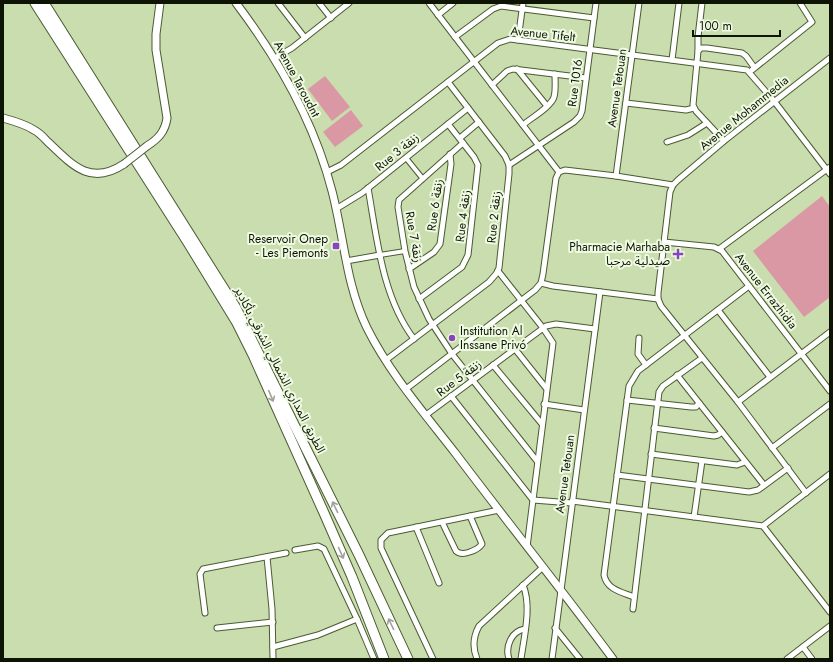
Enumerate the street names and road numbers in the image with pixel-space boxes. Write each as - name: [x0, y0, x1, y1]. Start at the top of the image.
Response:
- street label: Avenue Tifelt: [510, 22, 576, 46]
- street label: Avenue Taroudnt: [269, 38, 325, 120]
- street label: Avenue Tetouan: [603, 47, 631, 129]
- street label: Rue 1016: [563, 58, 587, 108]
- street label: Avenue Mohammedia: [696, 71, 793, 155]
- street label: Rue 3 زنقة: [371, 129, 423, 175]
- street label: Rue 6 زنقة: [422, 178, 448, 232]
- street label: Rue 4 زنقة: [451, 189, 475, 243]
- street label: Rue 2 زنقة: [482, 190, 506, 244]
- street label: Rue 7 زنقة: [401, 210, 427, 264]
- street label: Avenue Errazhidia: [731, 249, 802, 333]
- street label: الطريق المداري الشمالي الشرقي بأكادير: [229, 283, 330, 457]
- street label: Rue 5 زنقة: [433, 355, 485, 401]
- street label: Avenue Tetouan: [551, 433, 579, 515]

